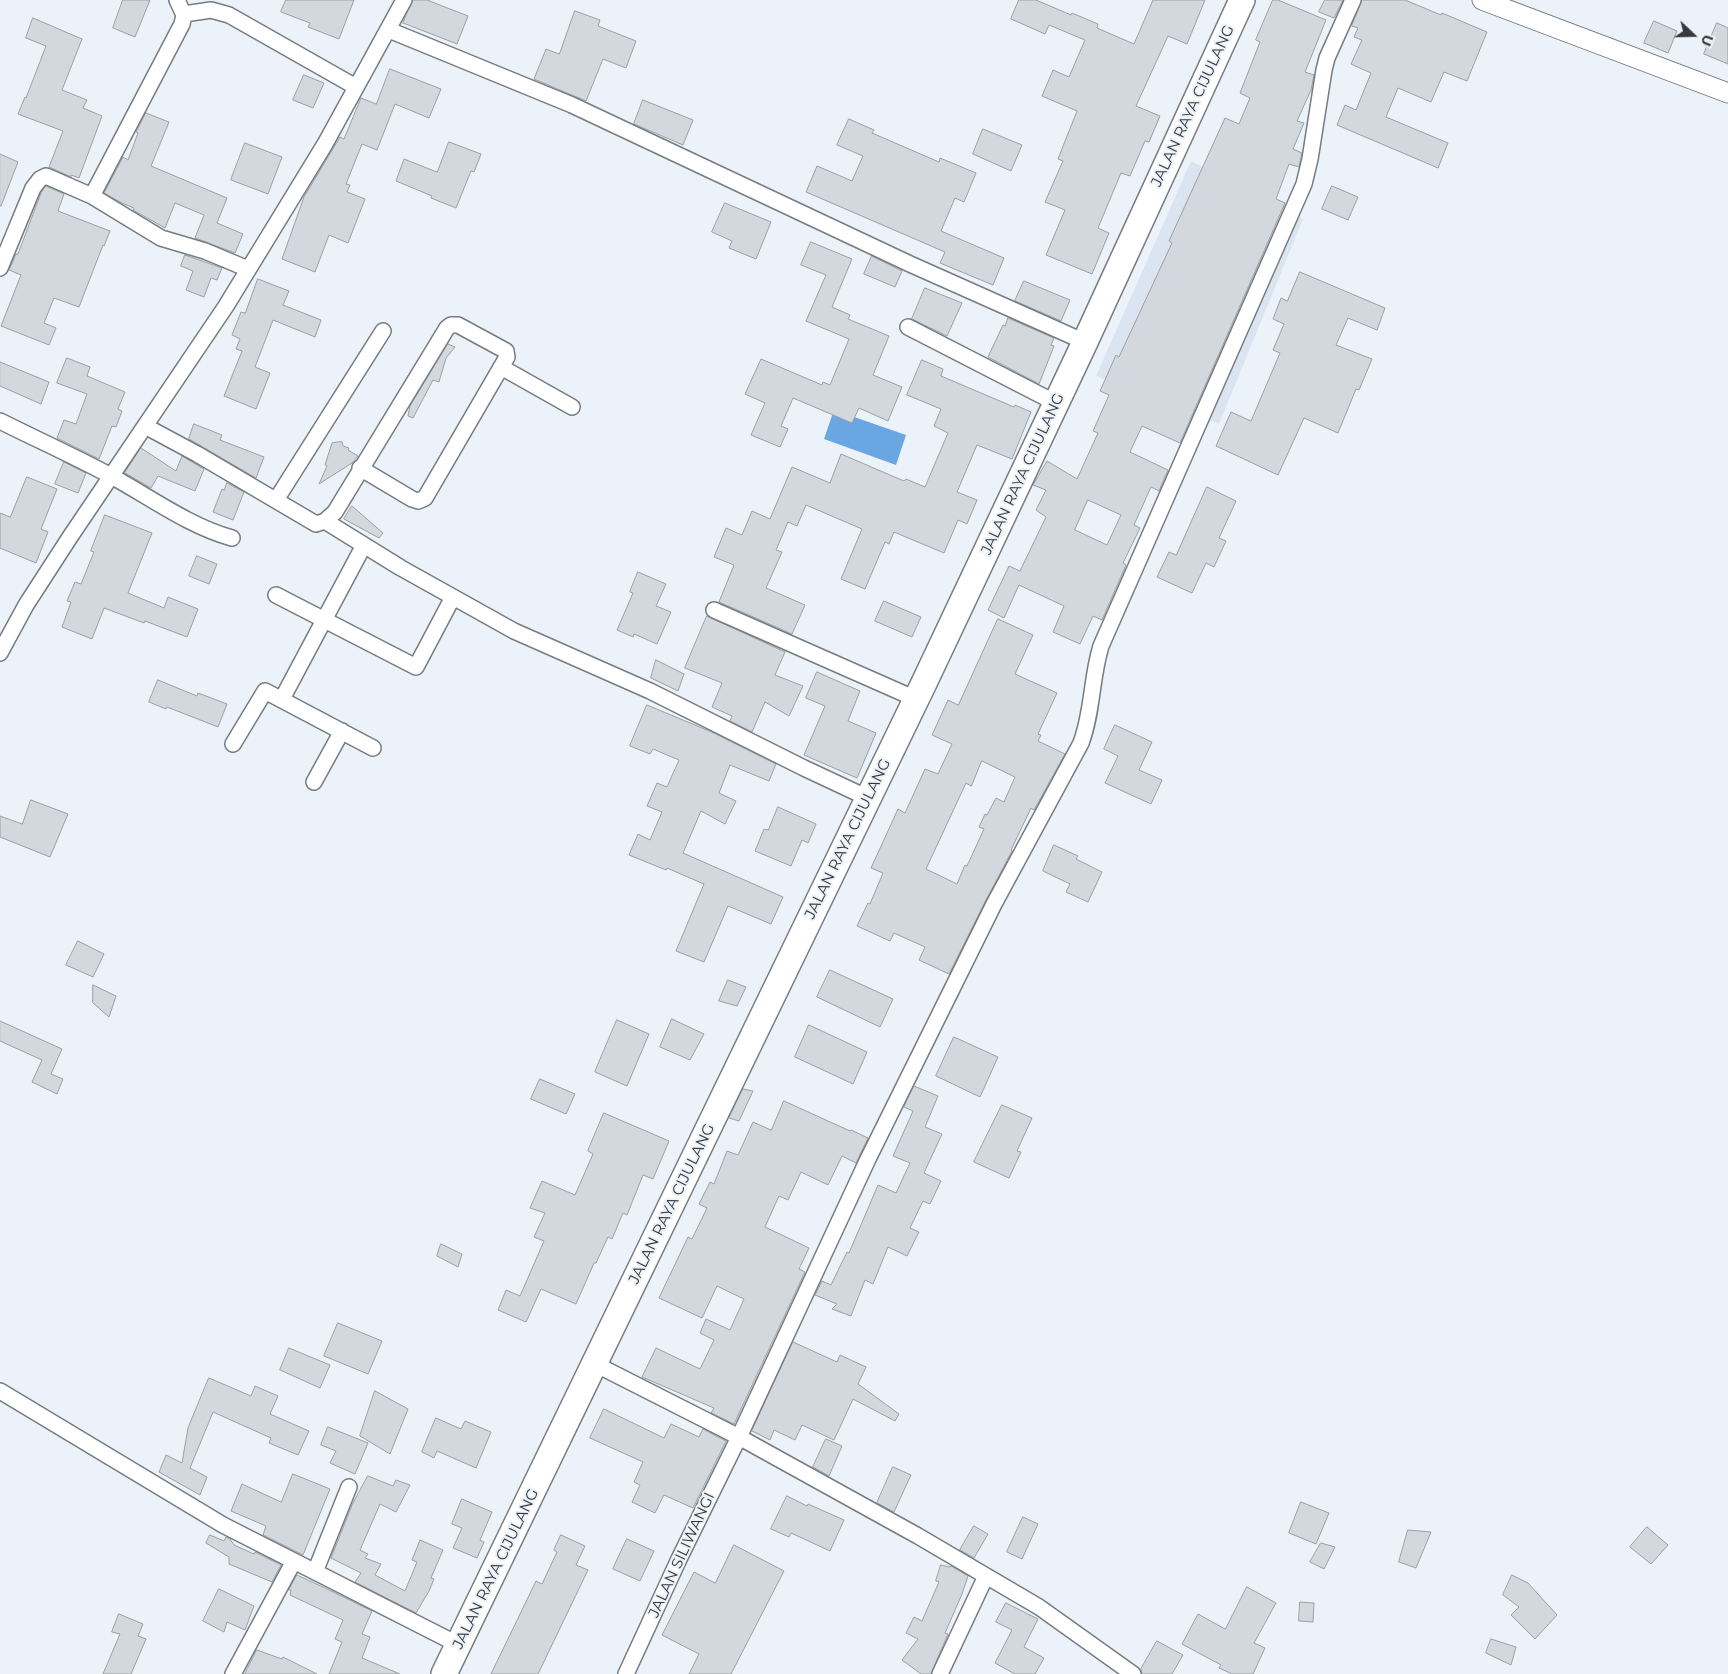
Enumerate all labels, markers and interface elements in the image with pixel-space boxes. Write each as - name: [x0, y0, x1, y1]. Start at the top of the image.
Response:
- north arrow: [1668, 10, 1718, 60]
- street label: JALAN RAYA CIJULANG: [1148, 22, 1238, 190]
- text: U: [1697, 32, 1717, 49]
- street label: JALAN RAYA CIJULANG: [978, 390, 1068, 558]
- street label: JALAN RAYA CIJULANG: [801, 756, 895, 922]
- street label: JALAN RAYA CIJULANG: [625, 1121, 719, 1287]
- street label: JALAN RAYA CIJULANG: [449, 1486, 543, 1652]
- street label: JALAN SILIWANGI: [645, 1490, 719, 1620]

